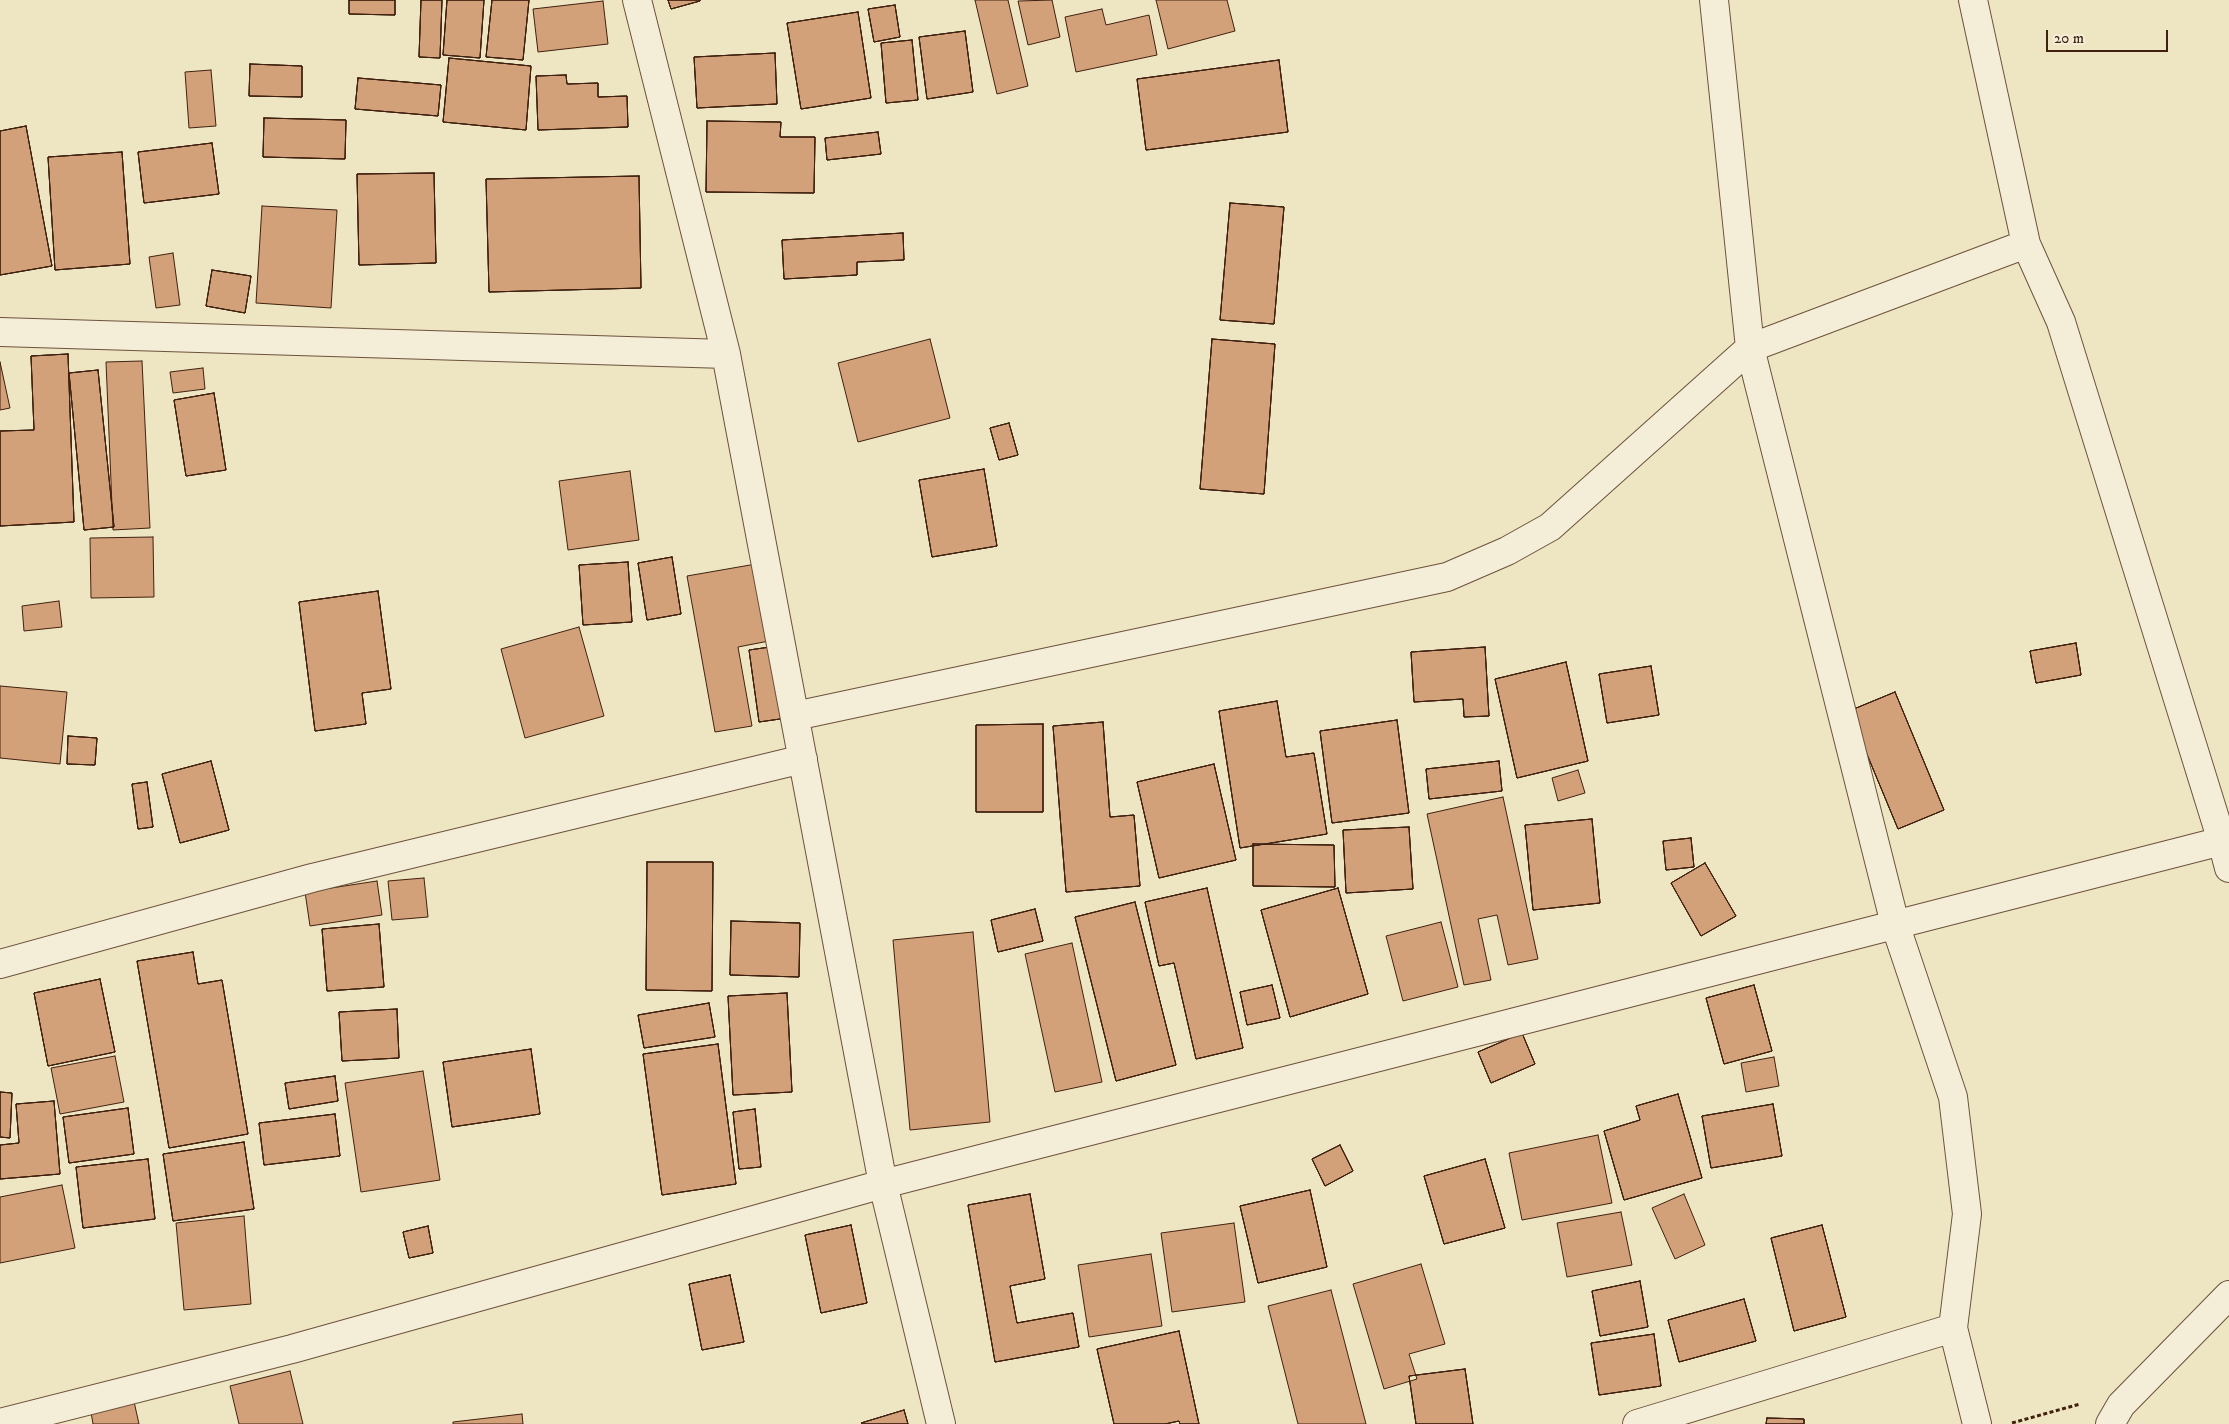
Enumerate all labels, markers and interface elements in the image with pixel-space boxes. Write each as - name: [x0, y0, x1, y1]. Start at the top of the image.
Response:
- scale bar: [2049, 20, 2172, 52]
- text: 20 m: [2054, 29, 2084, 48]

